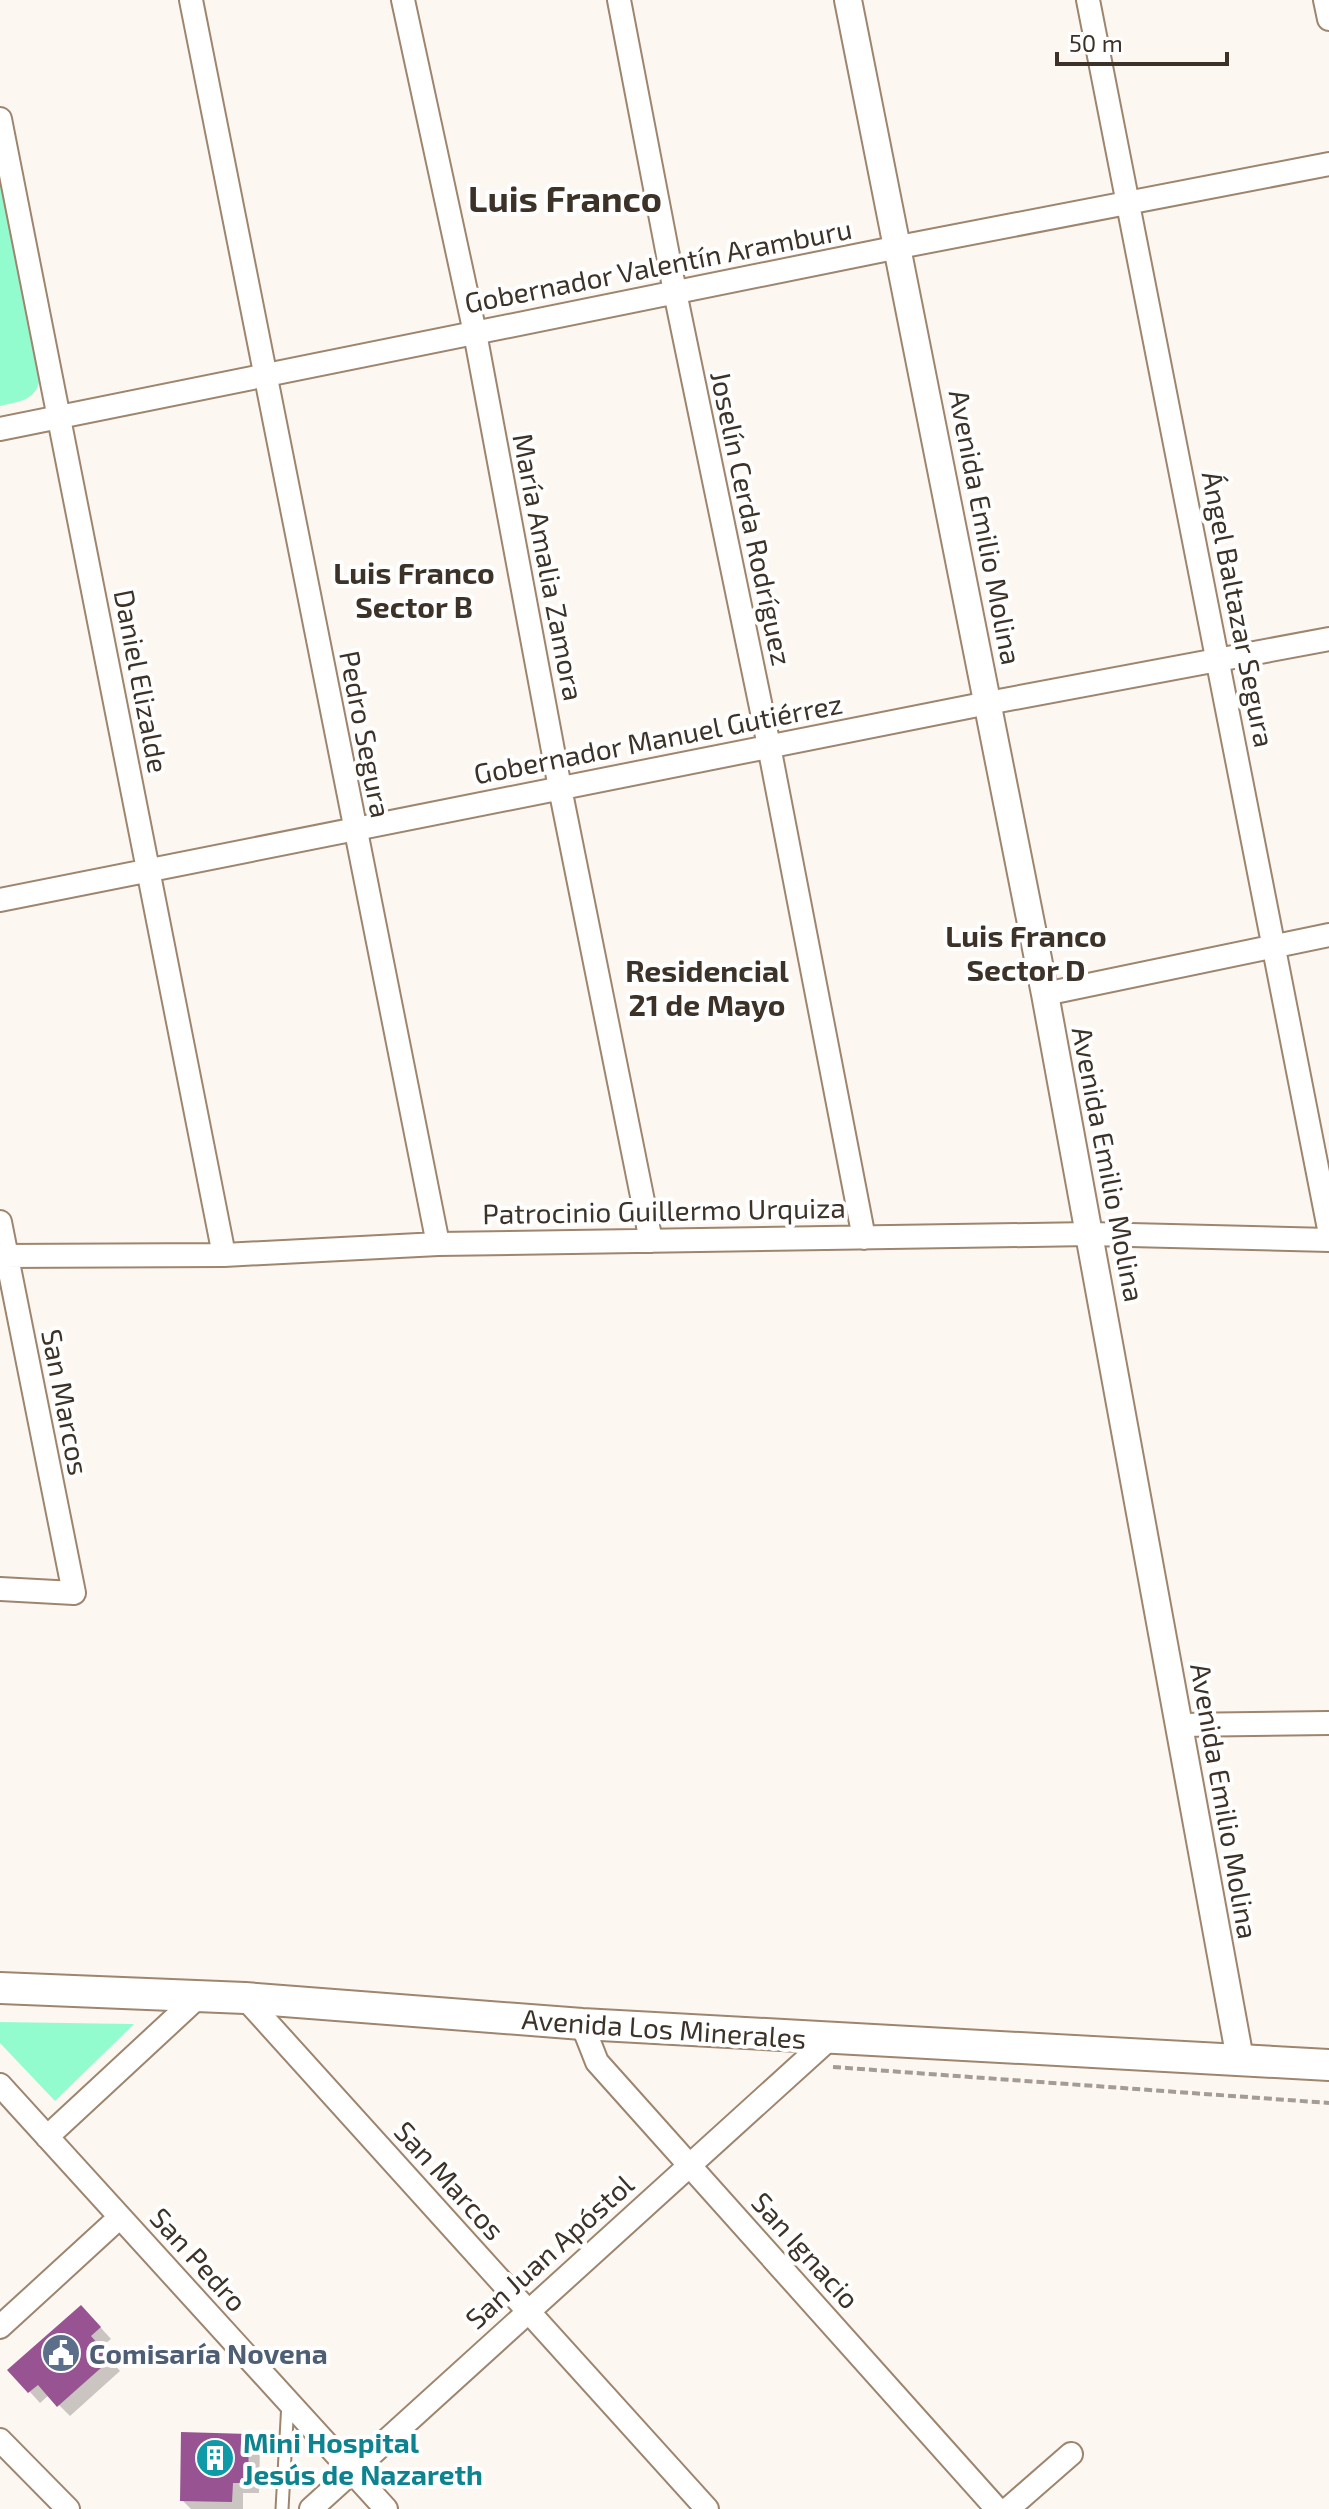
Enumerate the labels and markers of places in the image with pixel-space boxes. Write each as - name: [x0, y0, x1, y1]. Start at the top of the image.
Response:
- public building icon: Comisaría Novena: [40, 2332, 82, 2374]
- place label: Comisaría Novena: [89, 2336, 328, 2370]
- place label: Mini Hospital Jesús de Nazareth: [243, 2425, 483, 2491]
- building icon: Mini Hospital Jesús de Nazareth: [194, 2437, 236, 2479]

